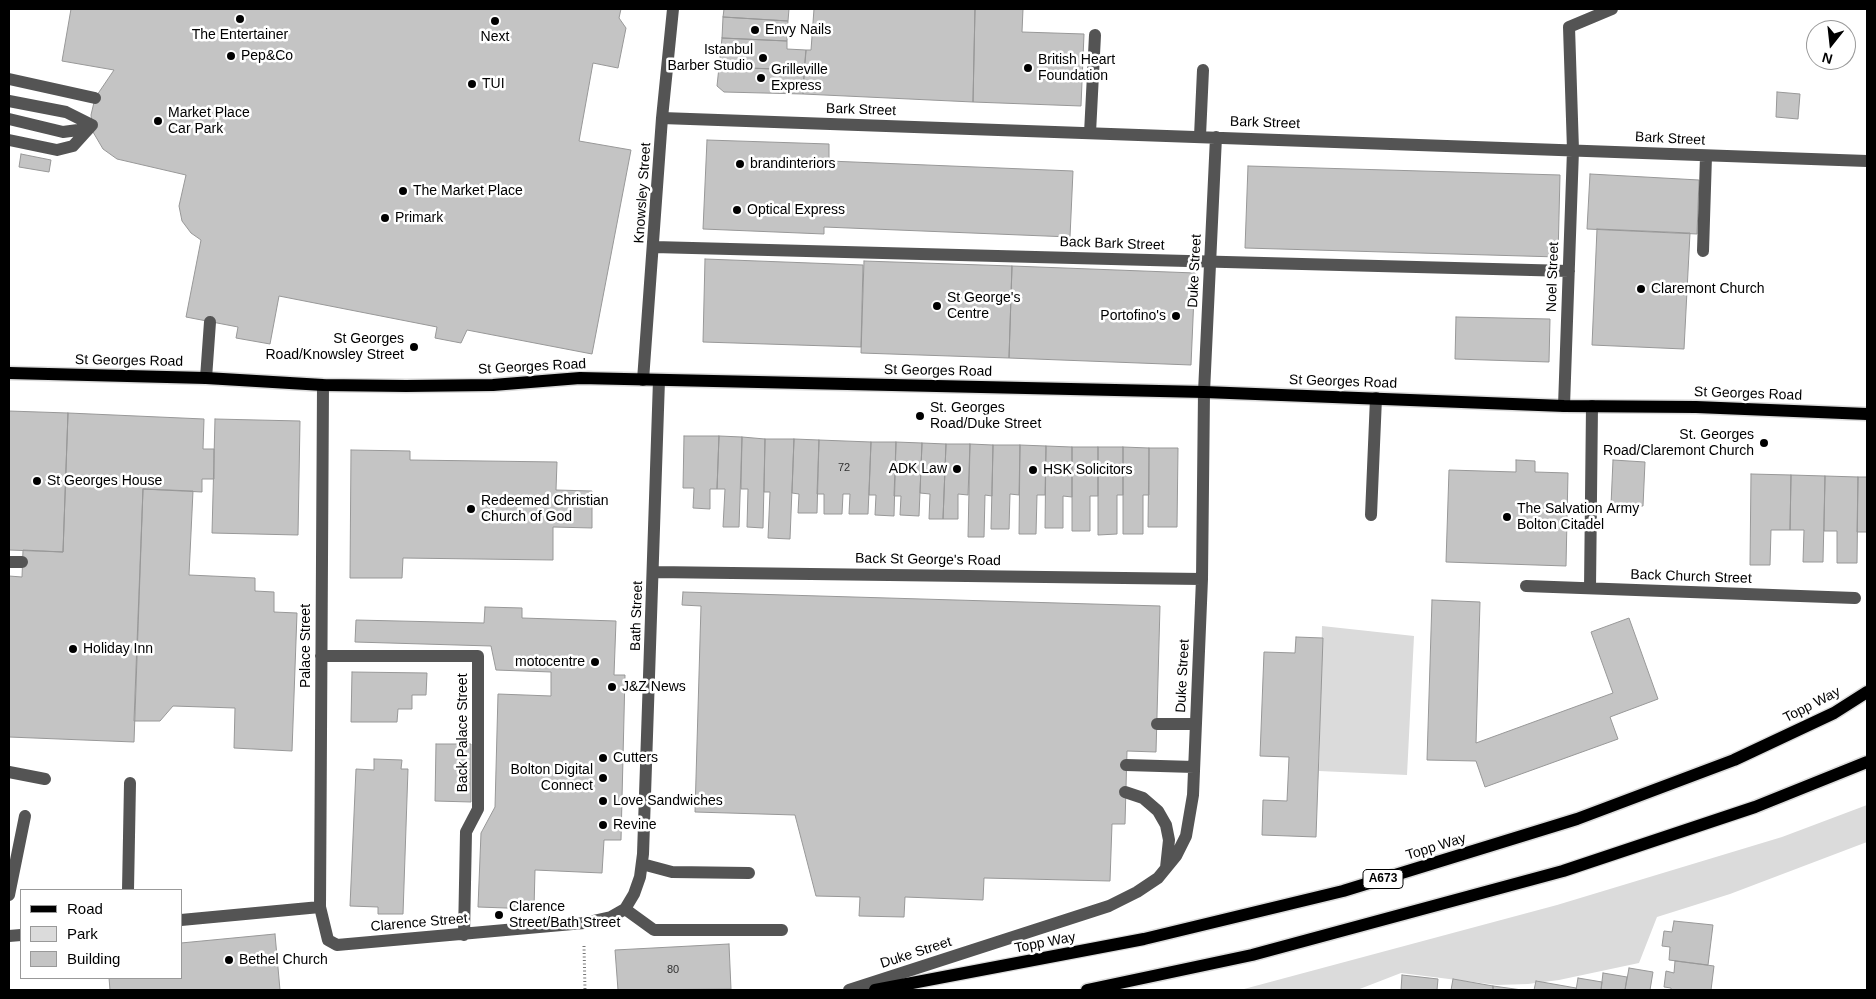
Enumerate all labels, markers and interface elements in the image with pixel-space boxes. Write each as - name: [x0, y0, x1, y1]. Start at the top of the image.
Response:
- marker: The Entertainer: [234, 13, 246, 25]
- marker: Next: [489, 15, 501, 27]
- north arrow: [1806, 20, 1856, 70]
- place label: Envy Nails: [765, 22, 831, 38]
- marker: Envy Nails: [749, 24, 761, 36]
- place label: The Entertainer: [192, 27, 288, 43]
- place label: Next: [481, 29, 509, 45]
- place label: Istanbul Barber Studio: [667, 42, 753, 74]
- place label: Pep&Co: [241, 48, 293, 64]
- text: N: [1820, 49, 1834, 68]
- marker: Pep&Co: [225, 50, 237, 62]
- marker: Istanbul Barber Studio: [757, 52, 769, 64]
- place label: British Heart Foundation: [1038, 52, 1115, 84]
- place label: Grilleville Express: [771, 62, 828, 94]
- marker: British Heart Foundation: [1022, 62, 1034, 74]
- marker: Grilleville Express: [755, 72, 767, 84]
- place label: TUI: [482, 76, 505, 92]
- marker: TUI: [466, 78, 478, 90]
- street label: Bark Street: [826, 100, 896, 120]
- place label: Market Place Car Park: [168, 105, 250, 138]
- street label: Bark Street: [1230, 113, 1300, 133]
- marker: Market Place Car Park: [152, 115, 164, 127]
- street label: Bark Street: [1635, 129, 1705, 149]
- street label: Knowsley Street: [631, 142, 655, 244]
- place label: brandinteriors: [750, 156, 836, 172]
- marker: brandinteriors: [734, 158, 746, 170]
- place label: The Market Place: [413, 183, 523, 199]
- marker: The Market Place: [397, 185, 409, 197]
- place label: Optical Express: [747, 202, 845, 218]
- marker: Optical Express: [731, 204, 743, 216]
- place label: Primark: [395, 210, 443, 226]
- marker: Primark: [379, 212, 391, 224]
- street label: Back Bark Street: [1059, 234, 1165, 254]
- street label: Duke Street: [1185, 234, 1205, 308]
- street label: Noel Street: [1543, 242, 1563, 312]
- place label: Claremont Church: [1651, 281, 1765, 297]
- marker: Claremont Church: [1635, 283, 1647, 295]
- place label: St George's Centre: [947, 290, 1020, 322]
- marker: St George's Centre: [931, 300, 943, 312]
- place label: Portofino's: [1100, 308, 1166, 324]
- marker: Portofino's: [1170, 310, 1182, 322]
- place label: St Georges Road/Knowsley Street: [265, 331, 404, 364]
- marker: St Georges Road/Knowsley Street: [408, 341, 420, 353]
- street label: St Georges Road: [75, 352, 183, 370]
- street label: St Georges Road: [478, 356, 586, 378]
- street label: St Georges Road: [884, 362, 992, 380]
- street label: St Georges Road: [1289, 372, 1397, 392]
- street label: St Georges Road: [1694, 384, 1802, 404]
- place label: St. Georges Road/Duke Street: [930, 400, 1041, 432]
- marker: St. Georges Road/Duke Street: [914, 410, 926, 422]
- place label: St. Georges Road/Claremont Church: [1603, 427, 1754, 460]
- marker: St. Georges Road/Claremont Church: [1758, 437, 1770, 449]
- house number: 72: [838, 461, 850, 475]
- place label: ADK Law: [889, 461, 947, 477]
- place label: HSK Solicitors: [1043, 462, 1132, 478]
- marker: ADK Law: [951, 463, 963, 475]
- marker: HSK Solicitors: [1027, 464, 1039, 476]
- place label: St Georges House: [47, 473, 162, 489]
- marker: St Georges House: [31, 475, 43, 487]
- place label: Redeemed Christian Church of God: [481, 493, 609, 526]
- place label: The Salvation Army Bolton Citadel: [1517, 501, 1639, 534]
- marker: Redeemed Christian Church of God: [465, 503, 477, 515]
- marker: The Salvation Army Bolton Citadel: [1501, 511, 1513, 523]
- street label: Back St George's Road: [855, 550, 1001, 570]
- street label: Back Church Street: [1630, 566, 1752, 588]
- street label: Bath Street: [627, 581, 647, 651]
- street label: Palace Street: [298, 604, 314, 688]
- street label: Duke Street: [1173, 639, 1193, 713]
- place label: Holiday Inn: [83, 641, 153, 657]
- marker: Holiday Inn: [67, 643, 79, 655]
- place label: motocentre: [515, 654, 585, 670]
- marker: motocentre: [589, 656, 601, 668]
- street label: Back Palace Street: [455, 673, 471, 793]
- place label: J&Z News: [622, 679, 686, 695]
- marker: J&Z News: [606, 681, 618, 693]
- street label: Topp Way: [1781, 684, 1843, 726]
- place label: Cutters: [613, 750, 658, 766]
- marker: Cutters: [597, 752, 609, 764]
- place label: Bolton Digital Connect: [511, 762, 593, 794]
- marker: Bolton Digital Connect: [597, 772, 609, 784]
- place label: Love Sandwiches: [613, 793, 723, 809]
- marker: Love Sandwiches: [597, 795, 609, 807]
- place label: Revine: [613, 817, 657, 833]
- marker: Revine: [597, 819, 609, 831]
- street label: Topp Way: [1404, 830, 1468, 864]
- road number: A673: [1363, 870, 1403, 889]
- legend: [20, 889, 182, 979]
- place label: Clarence Street/Bath Street: [509, 899, 620, 932]
- text: Road: [67, 900, 103, 917]
- marker: Clarence Street/Bath Street: [493, 909, 505, 921]
- street label: Clarence Street: [370, 910, 468, 936]
- text: Park: [67, 925, 98, 942]
- street label: Topp Way: [1013, 929, 1077, 957]
- street label: Duke Street: [878, 934, 954, 972]
- text: Building: [67, 950, 120, 967]
- place label: Bethel Church: [239, 952, 328, 968]
- marker: Bethel Church: [223, 954, 235, 966]
- house number: 80: [667, 963, 679, 977]

